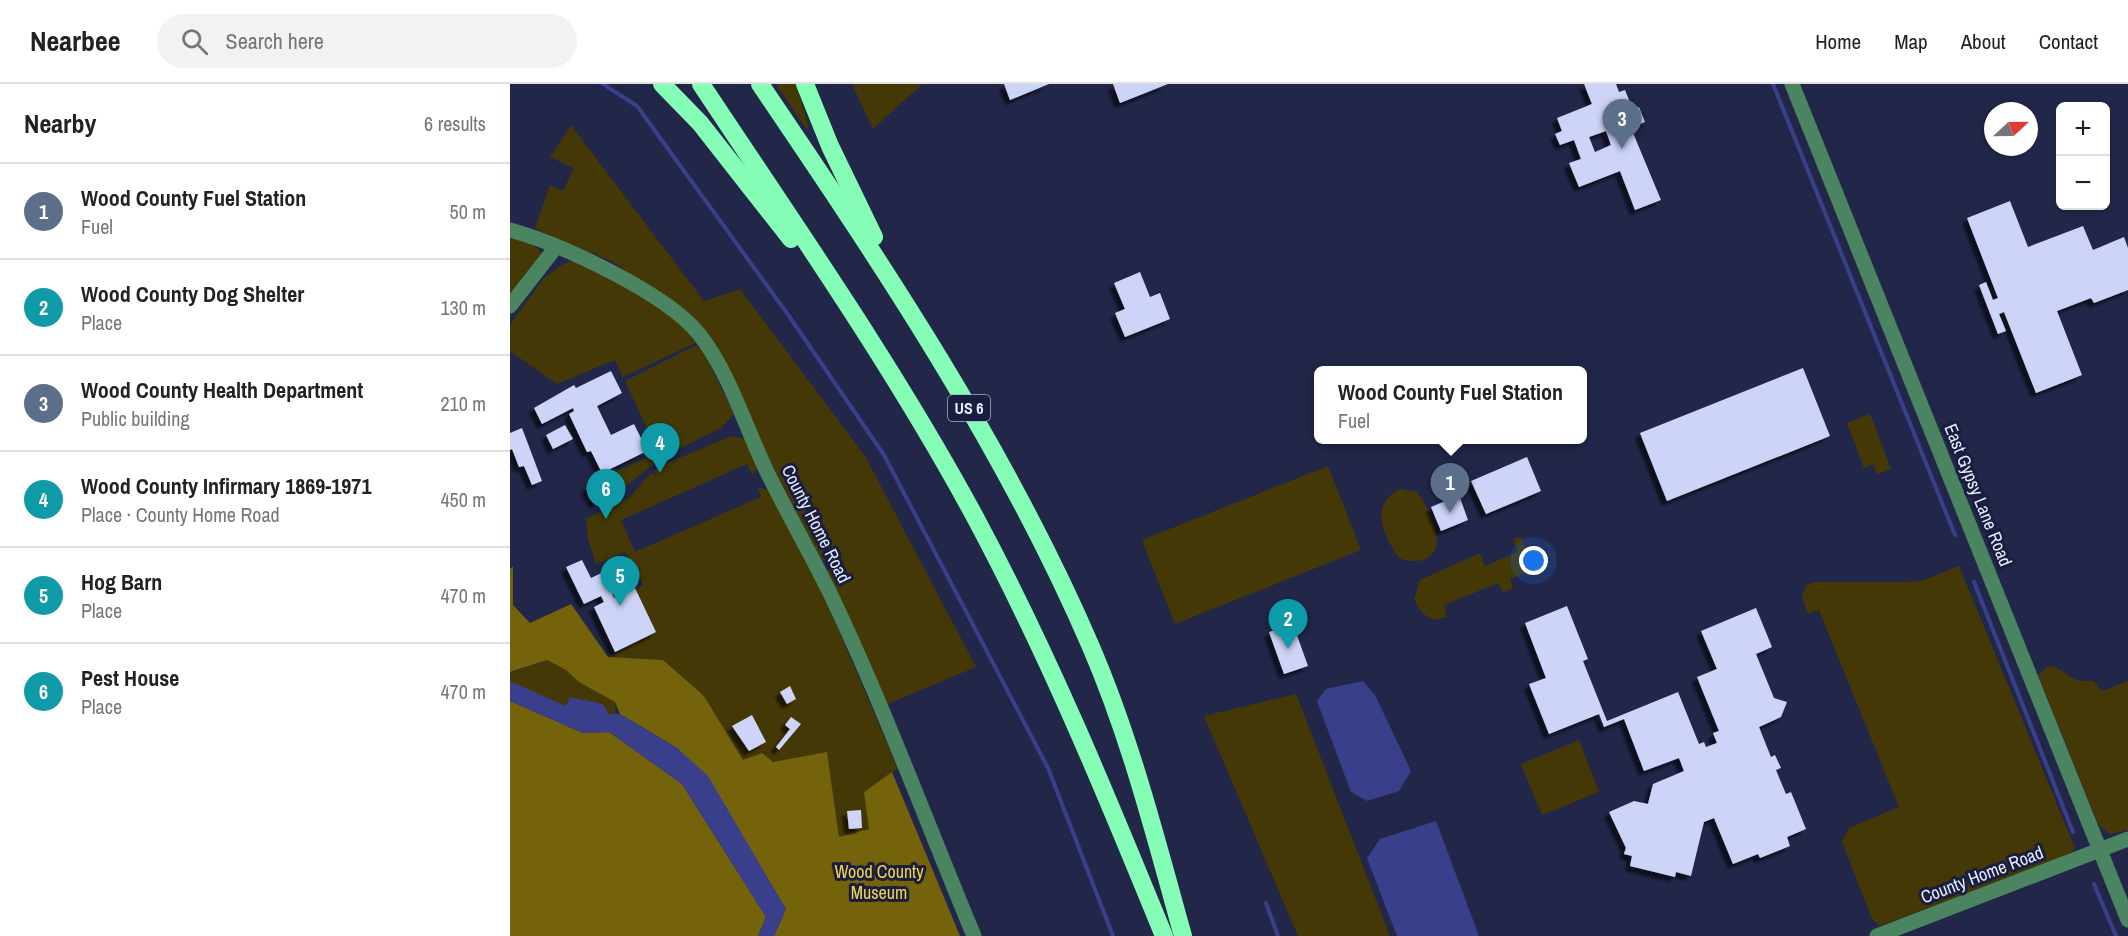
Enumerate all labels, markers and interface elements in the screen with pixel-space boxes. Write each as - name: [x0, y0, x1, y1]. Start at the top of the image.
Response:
- search box: [157, 14, 577, 68]
- text: Nearbee: [30, 22, 121, 60]
- icon: search: [178, 25, 211, 58]
- text: Search here: [226, 26, 324, 56]
- text: Home: [1815, 27, 1861, 56]
- text: Map: [1894, 27, 1928, 56]
- text: About: [1961, 27, 2006, 56]
- text: Contact: [2039, 27, 2098, 56]
- pin: 3: [1602, 100, 1642, 149]
- north arrow: [1984, 102, 2038, 156]
- map controls: [2056, 102, 2110, 210]
- button: +: [2056, 102, 2110, 156]
- text: Nearby: [24, 106, 96, 141]
- text: 6 results: [424, 110, 486, 137]
- button: −: [2056, 156, 2110, 210]
- text: Wood County Fuel Station: [81, 183, 306, 213]
- text: 1: [39, 198, 48, 225]
- text: 50 m: [450, 198, 486, 225]
- text: Fuel: [81, 213, 113, 240]
- text: Wood County Dog Shelter: [81, 279, 304, 309]
- text: 2: [39, 294, 48, 321]
- text: 130 m: [440, 294, 486, 321]
- text: Place: [81, 309, 122, 336]
- popup: [1314, 366, 1587, 444]
- text: Wood County Health Department: [81, 375, 363, 405]
- text: Wood County Fuel Station: [1338, 377, 1563, 407]
- text: 3: [39, 390, 48, 417]
- text: 210 m: [440, 390, 486, 417]
- road number: US 6: [948, 395, 990, 421]
- text: Public building: [81, 405, 190, 432]
- text: Fuel: [1338, 407, 1370, 434]
- street label: East Gypsy Lane Road: [1938, 420, 2018, 570]
- pin: 4: [640, 424, 680, 473]
- street label: County Home Road: [776, 460, 857, 587]
- pin: 1: [1430, 464, 1470, 513]
- pin: 6: [586, 470, 626, 519]
- text: Wood County Infirmary 1869-1971: [81, 471, 371, 501]
- text: 4: [39, 486, 48, 513]
- text: 450 m: [440, 486, 486, 513]
- text: Place · County Home Road: [81, 501, 280, 528]
- your location: [1519, 546, 1548, 575]
- pin: 5: [600, 556, 640, 606]
- text: Hog Barn: [81, 567, 162, 597]
- text: 5: [39, 582, 48, 609]
- text: 470 m: [440, 582, 486, 609]
- text: Place: [81, 597, 122, 624]
- pin: 2: [1268, 600, 1308, 649]
- text: Pest House: [81, 663, 179, 693]
- text: 6: [39, 678, 48, 705]
- text: 470 m: [440, 678, 486, 705]
- text: Place: [81, 693, 122, 720]
- street label: County Home Road: [1917, 840, 2047, 909]
- park label: Wood County Museum: [834, 859, 924, 905]

